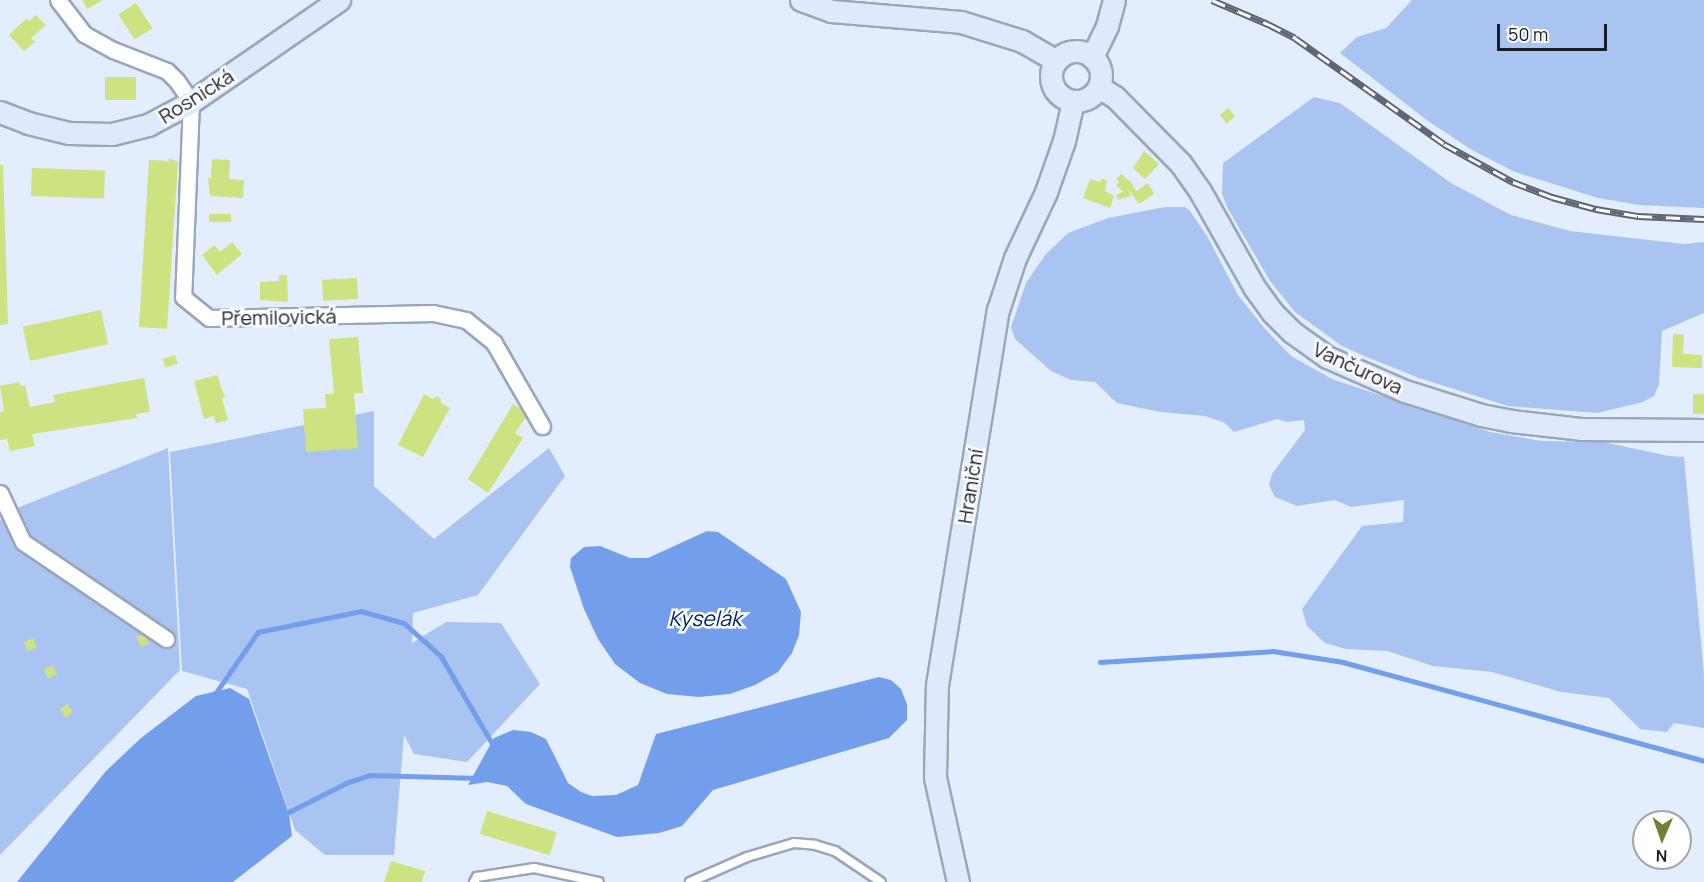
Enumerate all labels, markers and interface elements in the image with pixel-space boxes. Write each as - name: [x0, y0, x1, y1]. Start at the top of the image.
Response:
- scale bar: [1500, 12, 1610, 50]
- text: 50 m: [1508, 22, 1548, 46]
- street label: Rosnická: [154, 64, 238, 128]
- street label: Přemilovická: [221, 304, 337, 330]
- street label: Vančurova: [1309, 337, 1407, 399]
- street label: Hraniční: [952, 447, 988, 525]
- water label: Kyselák: [669, 605, 741, 631]
- north arrow: [1632, 810, 1692, 870]
- text: N: [1655, 845, 1668, 867]

